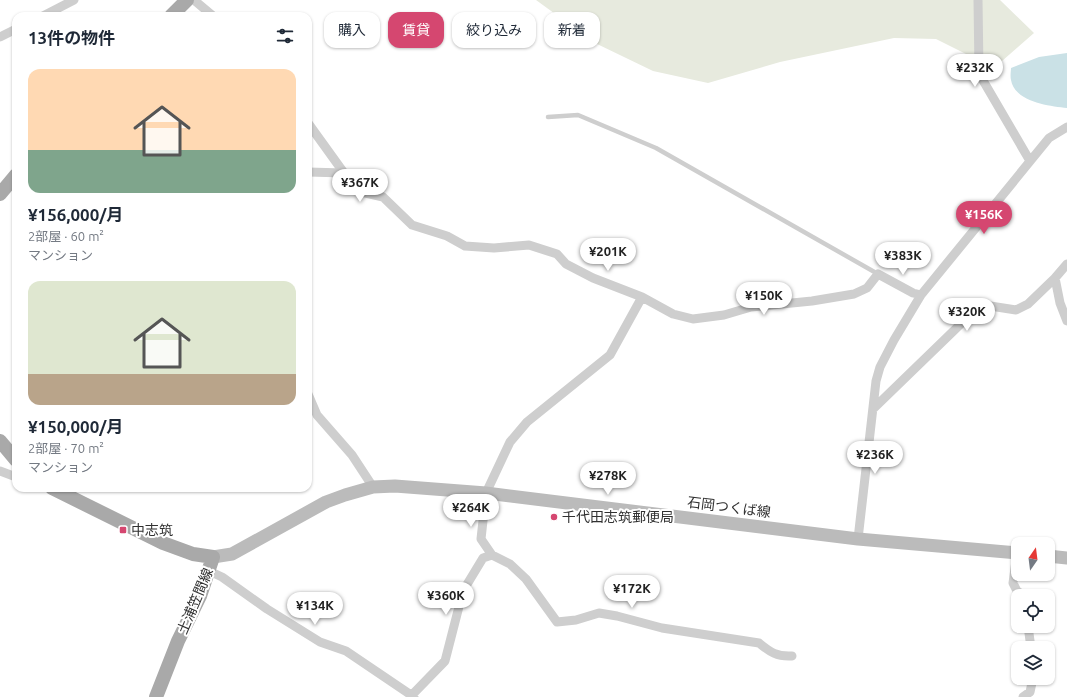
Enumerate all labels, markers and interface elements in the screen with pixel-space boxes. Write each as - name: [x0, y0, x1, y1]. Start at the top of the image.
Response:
- chip: 購入: [324, 12, 380, 48]
- chip: 賃貸: [388, 12, 444, 48]
- chip: 絞り込み: [452, 12, 536, 48]
- chip: 新着: [544, 12, 600, 48]
- icon: filters: [274, 25, 296, 47]
- text: 13件の物件: [28, 28, 115, 47]
- pin: ¥232K: [947, 54, 1003, 88]
- text: ¥232K: [956, 60, 994, 74]
- icon: home: [126, 95, 198, 167]
- pin: ¥367K: [332, 169, 388, 203]
- text: ¥367K: [341, 175, 379, 189]
- pin: ¥156K: [956, 201, 1012, 235]
- text: ¥156,000/月: [28, 205, 123, 224]
- text: ¥156K: [965, 207, 1003, 221]
- text: 2部屋 · 60 m²: [28, 229, 104, 243]
- pin: ¥201K: [580, 238, 636, 272]
- pin: ¥383K: [875, 242, 931, 276]
- text: ¥201K: [589, 244, 627, 258]
- text: マンション: [28, 248, 93, 262]
- text: ¥383K: [884, 248, 922, 262]
- pin: ¥150K: [736, 282, 792, 316]
- text: ¥150K: [745, 288, 783, 302]
- pin: ¥320K: [939, 298, 995, 332]
- text: ¥320K: [948, 304, 986, 318]
- icon: home: [126, 307, 198, 379]
- text: ¥150,000/月: [28, 417, 123, 436]
- text: 2部屋 · 70 m²: [28, 441, 104, 455]
- pin: ¥236K: [847, 441, 903, 475]
- text: ¥236K: [856, 447, 894, 461]
- text: マンション: [28, 460, 93, 474]
- pin: ¥278K: [580, 462, 636, 496]
- text: ¥278K: [589, 468, 627, 482]
- pin: ¥264K: [443, 494, 499, 528]
- street label: 石岡つくば線: [686, 494, 772, 520]
- text: ¥264K: [452, 500, 490, 514]
- place label: 千代田志筑郵便局: [562, 509, 674, 525]
- marker: 千代田志筑郵便局: [549, 512, 559, 522]
- place label: 中志筑: [131, 522, 173, 538]
- marker: 中志筑: [118, 525, 128, 535]
- north arrow: [1011, 537, 1055, 581]
- map controls: [1011, 537, 1055, 685]
- street label: 土浦笠間線: [174, 566, 216, 636]
- pin: ¥172K: [604, 575, 660, 609]
- text: ¥172K: [613, 581, 651, 595]
- pin: ¥360K: [418, 582, 474, 616]
- text: ¥360K: [427, 588, 465, 602]
- button: locate: [1011, 589, 1055, 633]
- pin: ¥134K: [287, 592, 343, 626]
- text: ¥134K: [296, 598, 334, 612]
- button: layers: [1011, 641, 1055, 685]

